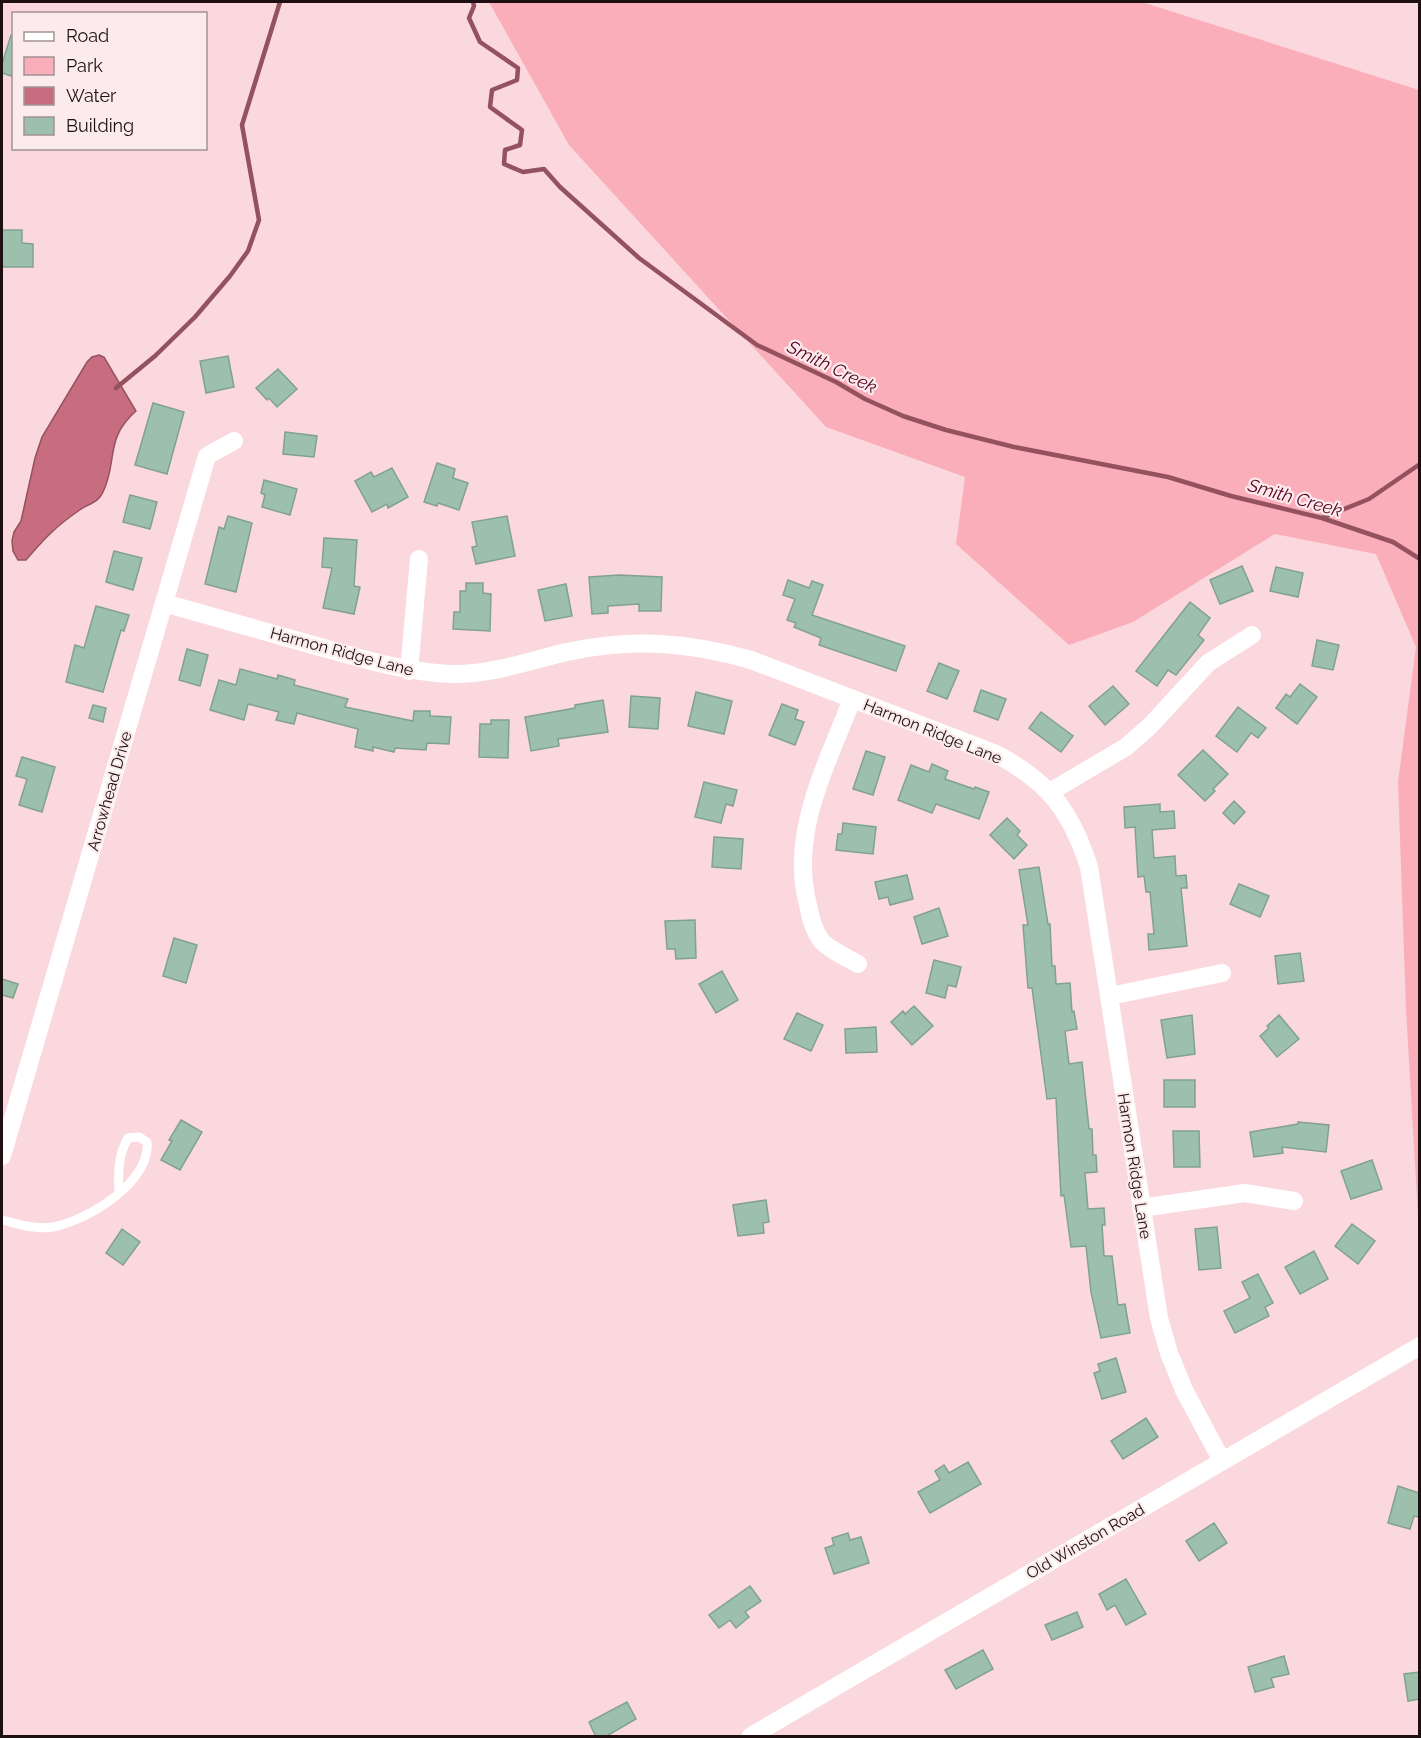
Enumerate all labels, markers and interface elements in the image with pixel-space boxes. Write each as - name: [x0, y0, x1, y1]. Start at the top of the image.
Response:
- legend: [12, 12, 207, 150]
- text: Road: [66, 25, 109, 46]
- text: Park: [66, 55, 103, 76]
- text: Water: [66, 85, 117, 106]
- text: Building: [66, 115, 134, 136]
- water label: Smith Creek: [783, 335, 881, 397]
- water label: Smith Creek: [1245, 474, 1345, 521]
- street label: Harmon Ridge Lane: [268, 623, 416, 680]
- street label: Harmon Ridge Lane: [861, 695, 1005, 768]
- street label: Arrowhead Drive: [83, 729, 136, 853]
- street label: Harmon Ridge Lane: [1114, 1092, 1155, 1240]
- street label: Old Winston Road: [1023, 1500, 1148, 1583]

